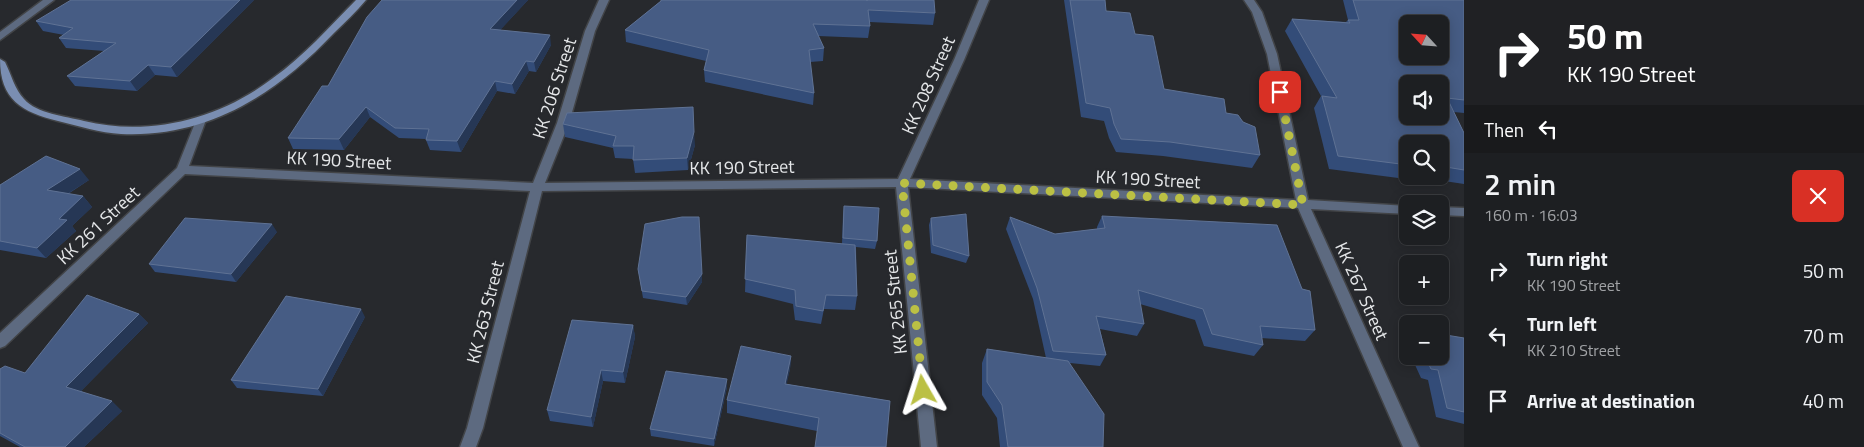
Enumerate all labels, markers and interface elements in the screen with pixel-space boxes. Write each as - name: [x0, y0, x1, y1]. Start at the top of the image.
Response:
- text: 50 m: [1567, 9, 1643, 63]
- north arrow: [1399, 15, 1449, 65]
- map controls: [1399, 15, 1449, 365]
- icon: right: [1484, 20, 1549, 85]
- street label: KK 208 Street: [894, 31, 962, 138]
- street label: KK 206 Street: [525, 33, 583, 142]
- text: KK 190 Street: [1567, 57, 1695, 91]
- pin: [1259, 71, 1301, 113]
- button: sound: [1399, 75, 1449, 125]
- icon: arrive: [1266, 78, 1294, 106]
- text: Then: [1484, 115, 1524, 144]
- icon: left: [1534, 115, 1562, 143]
- button: search: [1399, 135, 1449, 185]
- street label: KK 190 Street: [286, 144, 393, 176]
- street label: KK 190 Street: [689, 153, 795, 181]
- text: 2 min: [1484, 161, 1556, 207]
- street label: KK 190 Street: [1095, 163, 1202, 195]
- button: close: [1792, 170, 1844, 222]
- street label: KK 261 Street: [50, 179, 146, 271]
- button: layers: [1399, 195, 1449, 245]
- text: 160 m · 16:03: [1484, 203, 1578, 227]
- street label: KK 267 Street: [1328, 238, 1396, 345]
- text: Turn right: [1527, 244, 1608, 273]
- street label: KK 265 Street: [876, 248, 914, 356]
- button: +: [1399, 255, 1449, 305]
- text: 50 m: [1803, 256, 1844, 285]
- street label: KK 263 Street: [459, 257, 511, 366]
- icon: right: [1484, 257, 1512, 285]
- text: KK 190 Street: [1527, 273, 1620, 297]
- text: Turn left: [1527, 309, 1597, 338]
- button: −: [1399, 315, 1449, 365]
- text: 70 m: [1803, 321, 1844, 350]
- icon: left: [1484, 322, 1512, 350]
- text: KK 210 Street: [1527, 338, 1620, 362]
- position arrow: [896, 363, 948, 415]
- text: Arrive at destination: [1527, 386, 1695, 415]
- text: 40 m: [1803, 386, 1844, 415]
- icon: arrive: [1484, 387, 1512, 415]

